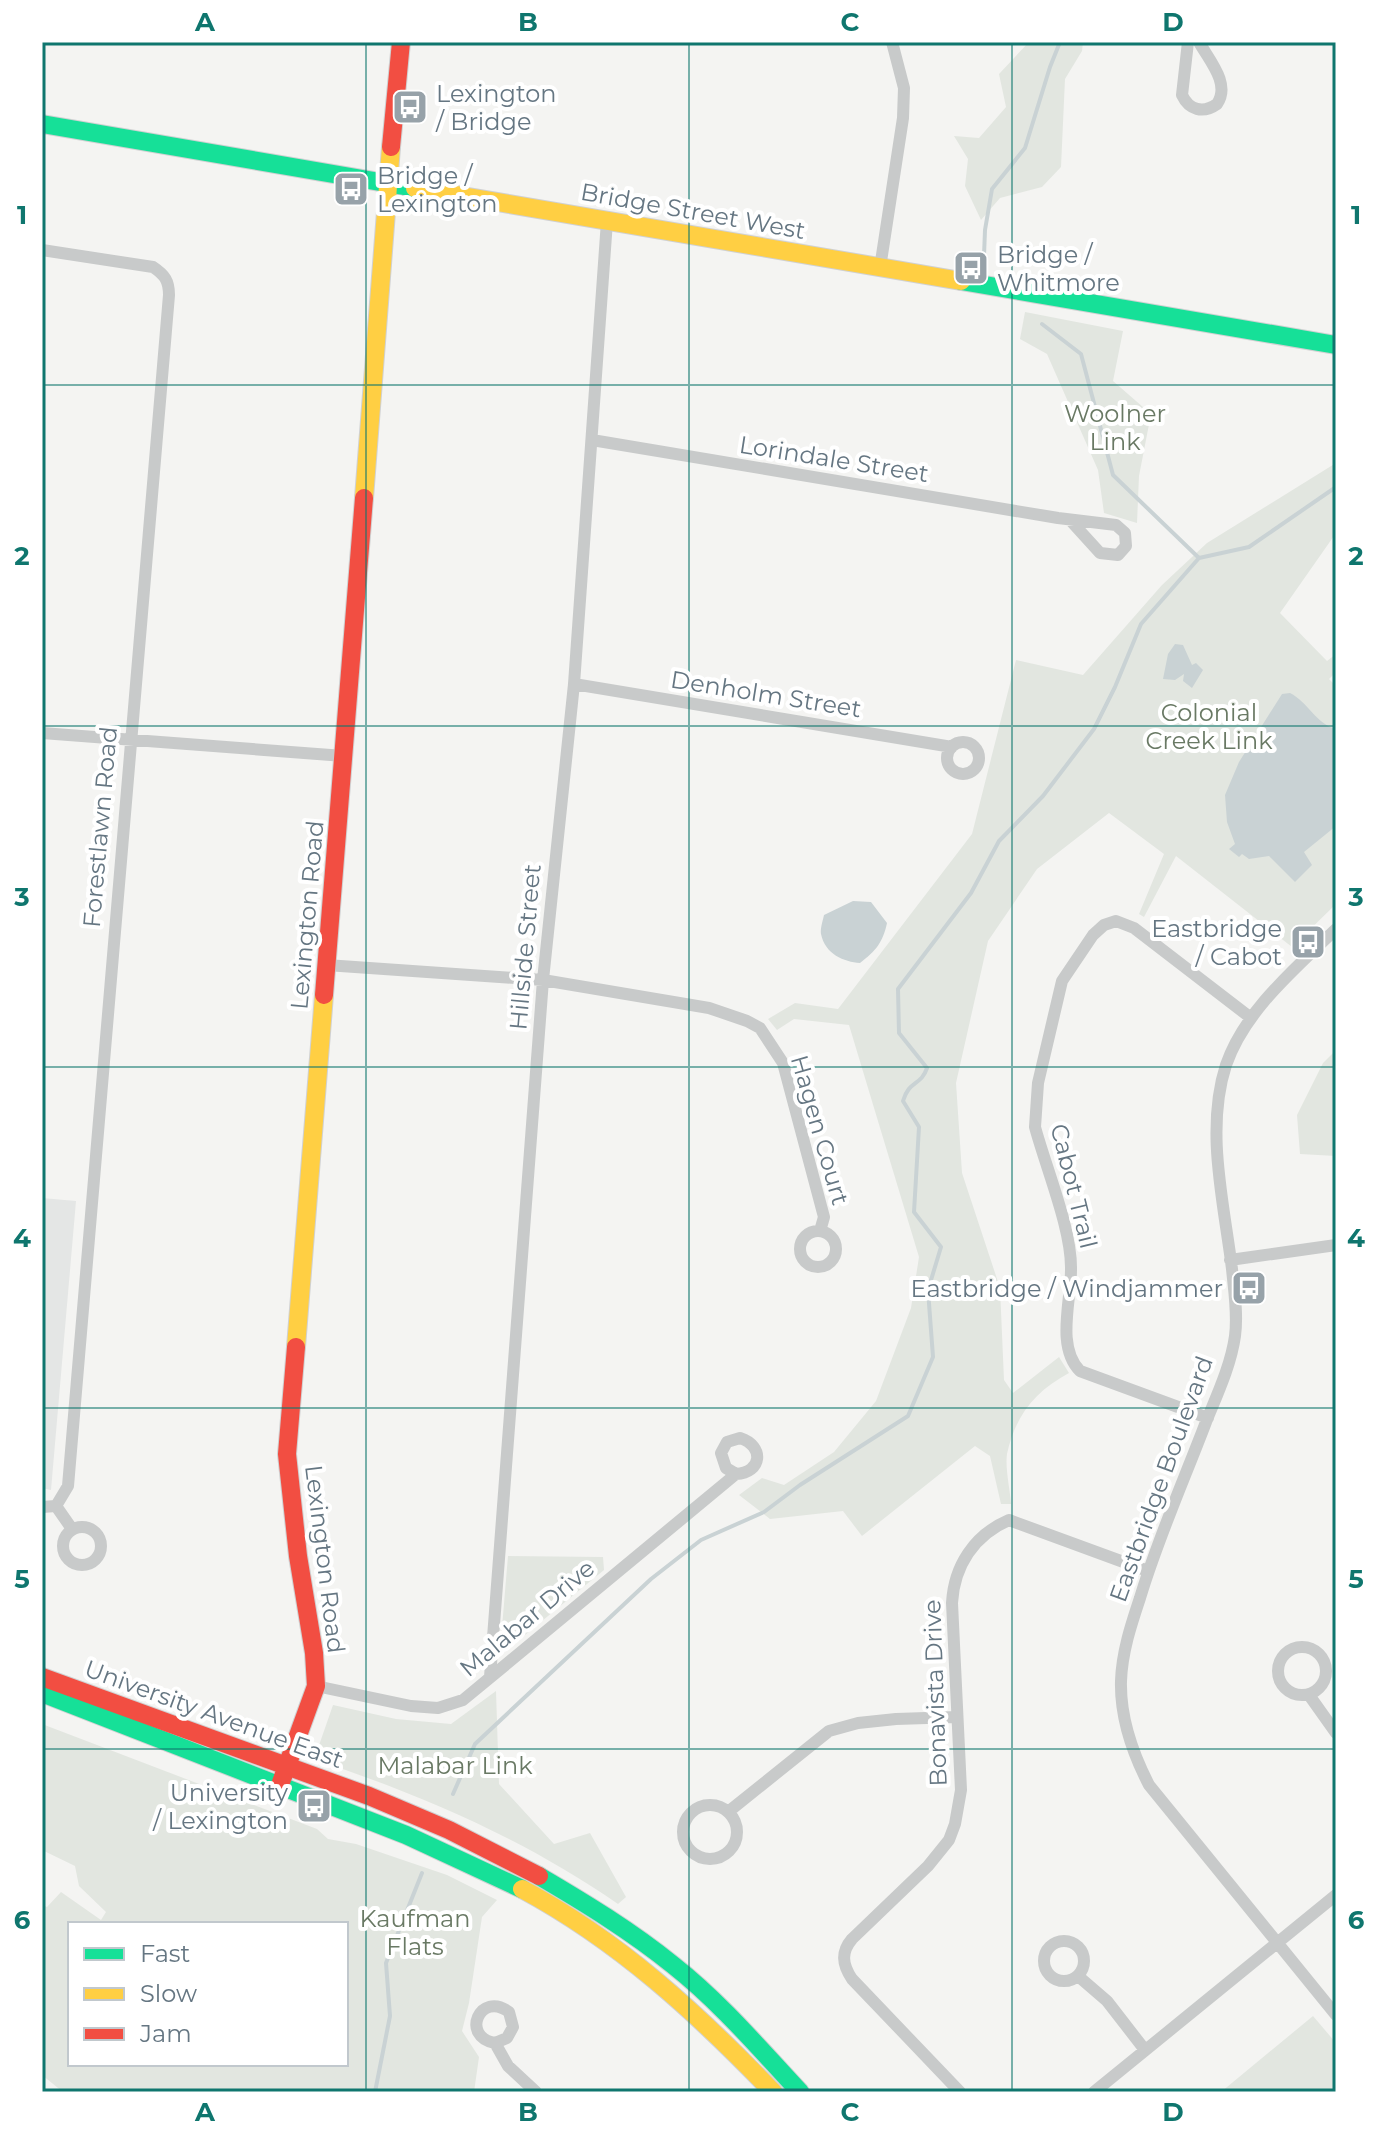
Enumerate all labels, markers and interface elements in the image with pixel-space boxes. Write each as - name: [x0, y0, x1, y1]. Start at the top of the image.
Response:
- text: A: [194, 6, 216, 38]
- text: B: [518, 6, 538, 38]
- text: C: [841, 6, 860, 38]
- text: D: [1162, 6, 1184, 38]
- place label: Lexington / Bridge: [435, 79, 557, 136]
- bus stop icon: Lexington / Bridge: [391, 88, 429, 126]
- place label: Bridge / Lexington: [377, 161, 498, 218]
- bus stop icon: Bridge / Lexington: [332, 170, 370, 208]
- street label: Bridge Street West: [578, 177, 808, 245]
- text: 1: [17, 199, 27, 231]
- text: 1: [1351, 199, 1361, 231]
- place label: Bridge / Whitmore: [997, 240, 1120, 297]
- bus stop icon: Bridge / Whitmore: [952, 249, 990, 287]
- park label: Woolner Link: [1064, 399, 1166, 456]
- street label: Lorindale Street: [737, 430, 931, 488]
- text: 2: [14, 540, 30, 572]
- text: 2: [1348, 540, 1364, 572]
- street label: Denholm Street: [669, 665, 864, 723]
- park label: Colonial Creek Link: [1145, 698, 1273, 755]
- street label: Forestlawn Road: [77, 725, 123, 929]
- street label: Lexington Road: [284, 819, 330, 1011]
- street label: Hillside Street: [503, 862, 547, 1031]
- text: 3: [13, 881, 30, 913]
- text: 3: [1347, 881, 1364, 913]
- place label: Eastbridge / Cabot: [1151, 914, 1282, 971]
- bus stop icon: Eastbridge / Cabot: [1289, 923, 1327, 961]
- street label: Hagen Court: [785, 1052, 855, 1208]
- street label: Cabot Trail: [1045, 1121, 1103, 1251]
- text: 4: [13, 1222, 31, 1254]
- text: 4: [1347, 1222, 1365, 1254]
- bus stop icon: Eastbridge / Windjammer: [1230, 1269, 1268, 1307]
- place label: Eastbridge / Windjammer: [911, 1274, 1223, 1303]
- street label: Eastbridge Boulevard: [1103, 1352, 1219, 1606]
- street label: Lexington Road: [299, 1463, 351, 1655]
- street label: Malabar Drive: [454, 1553, 600, 1683]
- text: 5: [14, 1563, 30, 1595]
- text: 5: [1348, 1563, 1364, 1595]
- street label: Bonavista Drive: [917, 1599, 953, 1787]
- street label: University Avenue East: [81, 1654, 347, 1774]
- park label: Malabar Link: [377, 1751, 533, 1780]
- place label: University / Lexington: [152, 1778, 288, 1835]
- bus stop icon: University / Lexington: [295, 1787, 333, 1825]
- text: 6: [14, 1904, 31, 1936]
- park label: Kaufman Flats: [359, 1904, 471, 1961]
- text: 6: [1348, 1904, 1365, 1936]
- legend: [68, 1922, 348, 2066]
- text: Fast: [140, 1939, 191, 1968]
- text: Slow: [140, 1979, 197, 2008]
- text: Jam: [139, 2019, 192, 2048]
- text: A: [194, 2096, 216, 2128]
- text: B: [518, 2096, 538, 2128]
- text: C: [841, 2096, 860, 2128]
- text: D: [1162, 2096, 1184, 2128]

